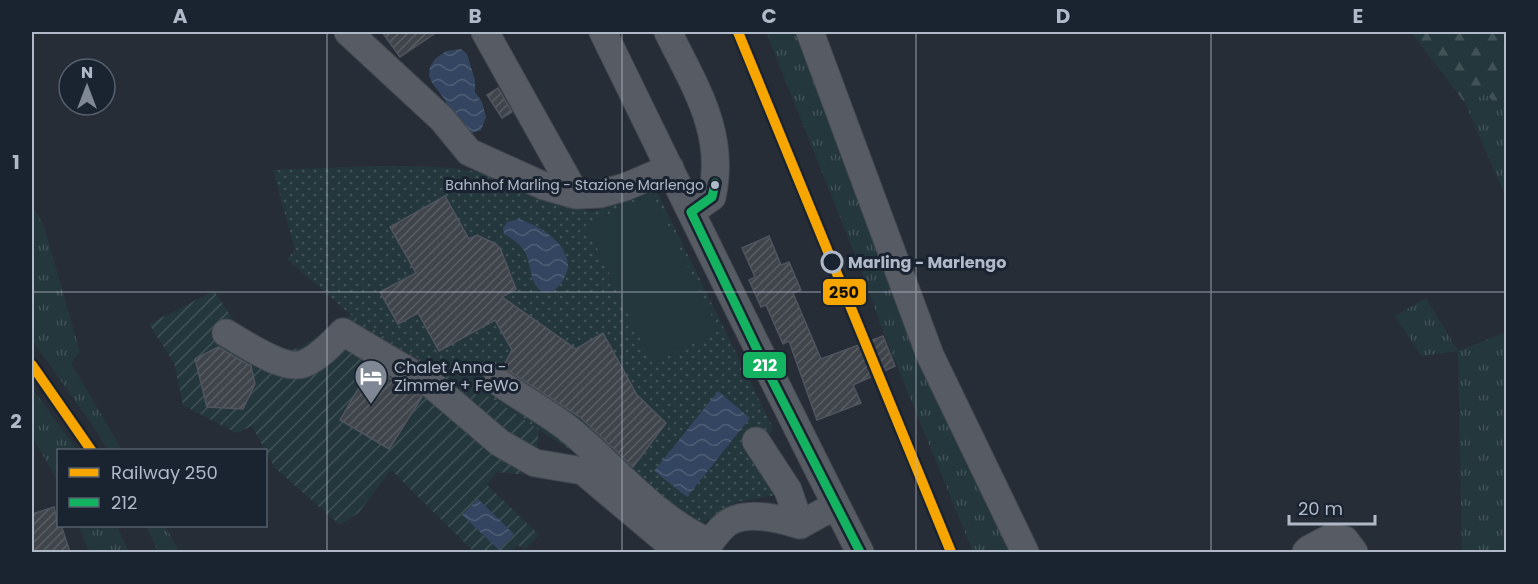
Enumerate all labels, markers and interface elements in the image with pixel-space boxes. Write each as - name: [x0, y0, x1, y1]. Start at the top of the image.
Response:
- text: A: [173, 2, 188, 30]
- text: B: [468, 2, 482, 30]
- text: C: [761, 2, 777, 30]
- text: D: [1056, 2, 1070, 30]
- text: E: [1353, 2, 1363, 30]
- north arrow: [57, 57, 117, 117]
- text: N: [81, 61, 93, 84]
- text: 1: [12, 148, 20, 176]
- place label: Bahnhof Marling - Stazione Marlengo: [445, 175, 704, 195]
- marker: Bahnhof Marling - Stazione Marlengo: [709, 179, 721, 191]
- marker: Marling - Marlengo: [821, 251, 843, 273]
- place label: Marling - Marlengo: [848, 251, 1006, 274]
- line badge: 250: [822, 278, 867, 306]
- text: 250: [829, 281, 859, 304]
- line badge: 212: [742, 351, 787, 379]
- text: 212: [753, 354, 777, 377]
- place label: Chalet Anna - Zimmer + FeWo: [394, 356, 519, 397]
- hotel icon: Chalet Anna - Zimmer + FeWo: [353, 358, 389, 405]
- text: 2: [10, 407, 22, 435]
- legend: [57, 449, 267, 527]
- text: Railway 250: [111, 460, 218, 485]
- scale bar: [1289, 488, 1374, 526]
- text: 212: [111, 490, 137, 515]
- text: 20 m: [1298, 496, 1343, 521]

